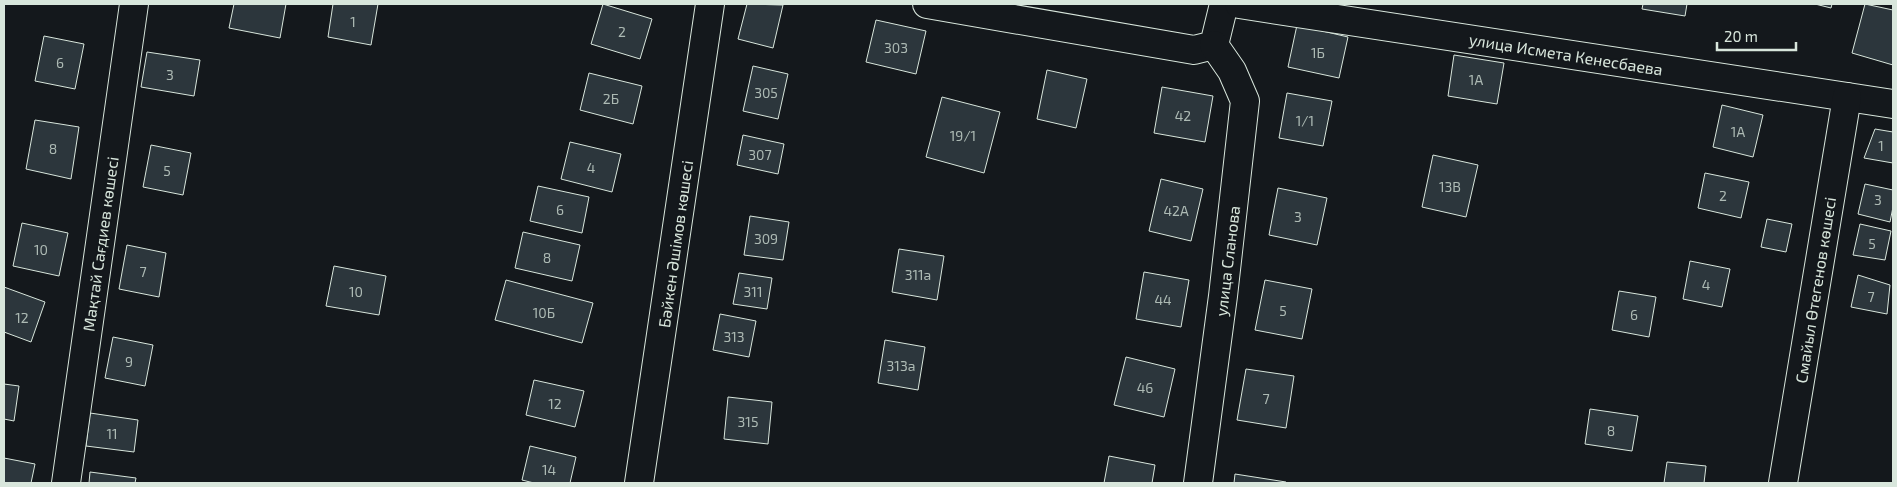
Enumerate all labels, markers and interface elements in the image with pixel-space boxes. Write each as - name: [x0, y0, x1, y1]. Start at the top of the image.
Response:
- house number: 1: [350, 13, 356, 30]
- scale bar: [1717, 20, 1796, 52]
- house number: 2: [618, 23, 626, 40]
- text: 20 m: [1724, 27, 1758, 45]
- street label: улица Исмета Кенесбаева: [1468, 29, 1664, 80]
- house number: 303: [884, 39, 908, 56]
- house number: 1Б: [1311, 44, 1325, 61]
- house number: 6: [56, 54, 64, 71]
- house number: 3: [166, 66, 174, 83]
- house number: 1А: [1469, 71, 1483, 88]
- house number: 305: [754, 84, 778, 101]
- house number: 2Б: [603, 90, 619, 107]
- house number: 42: [1175, 107, 1191, 124]
- house number: 1/1: [1296, 112, 1314, 129]
- house number: 1А: [1731, 123, 1745, 140]
- house number: 19/1: [950, 127, 976, 144]
- house number: 1: [1878, 137, 1884, 154]
- house number: 8: [49, 140, 57, 157]
- house number: 307: [748, 146, 772, 163]
- street label: Мақтай Сағдиев көшесі: [78, 155, 122, 333]
- house number: 4: [587, 159, 595, 176]
- street label: Бәйкен Әшімов көшесі: [654, 159, 696, 329]
- house number: 5: [163, 162, 171, 179]
- house number: 13В: [1439, 178, 1461, 195]
- house number: 2: [1719, 187, 1727, 204]
- house number: 3: [1874, 191, 1882, 208]
- street label: Смайыл Өтегенов көшесі: [1791, 196, 1839, 384]
- house number: 6: [556, 201, 564, 218]
- house number: 42А: [1163, 202, 1189, 219]
- street label: улица Сланова: [1211, 205, 1244, 318]
- house number: 3: [1294, 208, 1302, 225]
- house number: 309: [754, 230, 778, 247]
- house number: 5: [1868, 235, 1876, 252]
- house number: 10: [34, 241, 48, 258]
- house number: 8: [543, 249, 551, 266]
- house number: 7: [139, 263, 147, 280]
- house number: 311а: [905, 266, 931, 283]
- house number: 4: [1702, 276, 1710, 293]
- house number: 10: [349, 283, 363, 300]
- house number: 311: [744, 283, 762, 300]
- house number: 7: [1867, 288, 1875, 305]
- house number: 44: [1154, 291, 1172, 308]
- house number: 5: [1279, 302, 1287, 319]
- house number: 10Б: [533, 304, 555, 321]
- house number: 6: [1630, 306, 1638, 323]
- house number: 12: [15, 309, 29, 326]
- house number: 313: [723, 328, 745, 345]
- house number: 9: [125, 353, 133, 370]
- house number: 313а: [887, 357, 915, 374]
- house number: 46: [1137, 379, 1153, 396]
- house number: 7: [1262, 390, 1270, 407]
- house number: 12: [548, 395, 562, 412]
- house number: 315: [738, 413, 758, 430]
- house number: 8: [1607, 422, 1615, 439]
- house number: 11: [106, 425, 118, 442]
- house number: 14: [542, 461, 556, 478]

